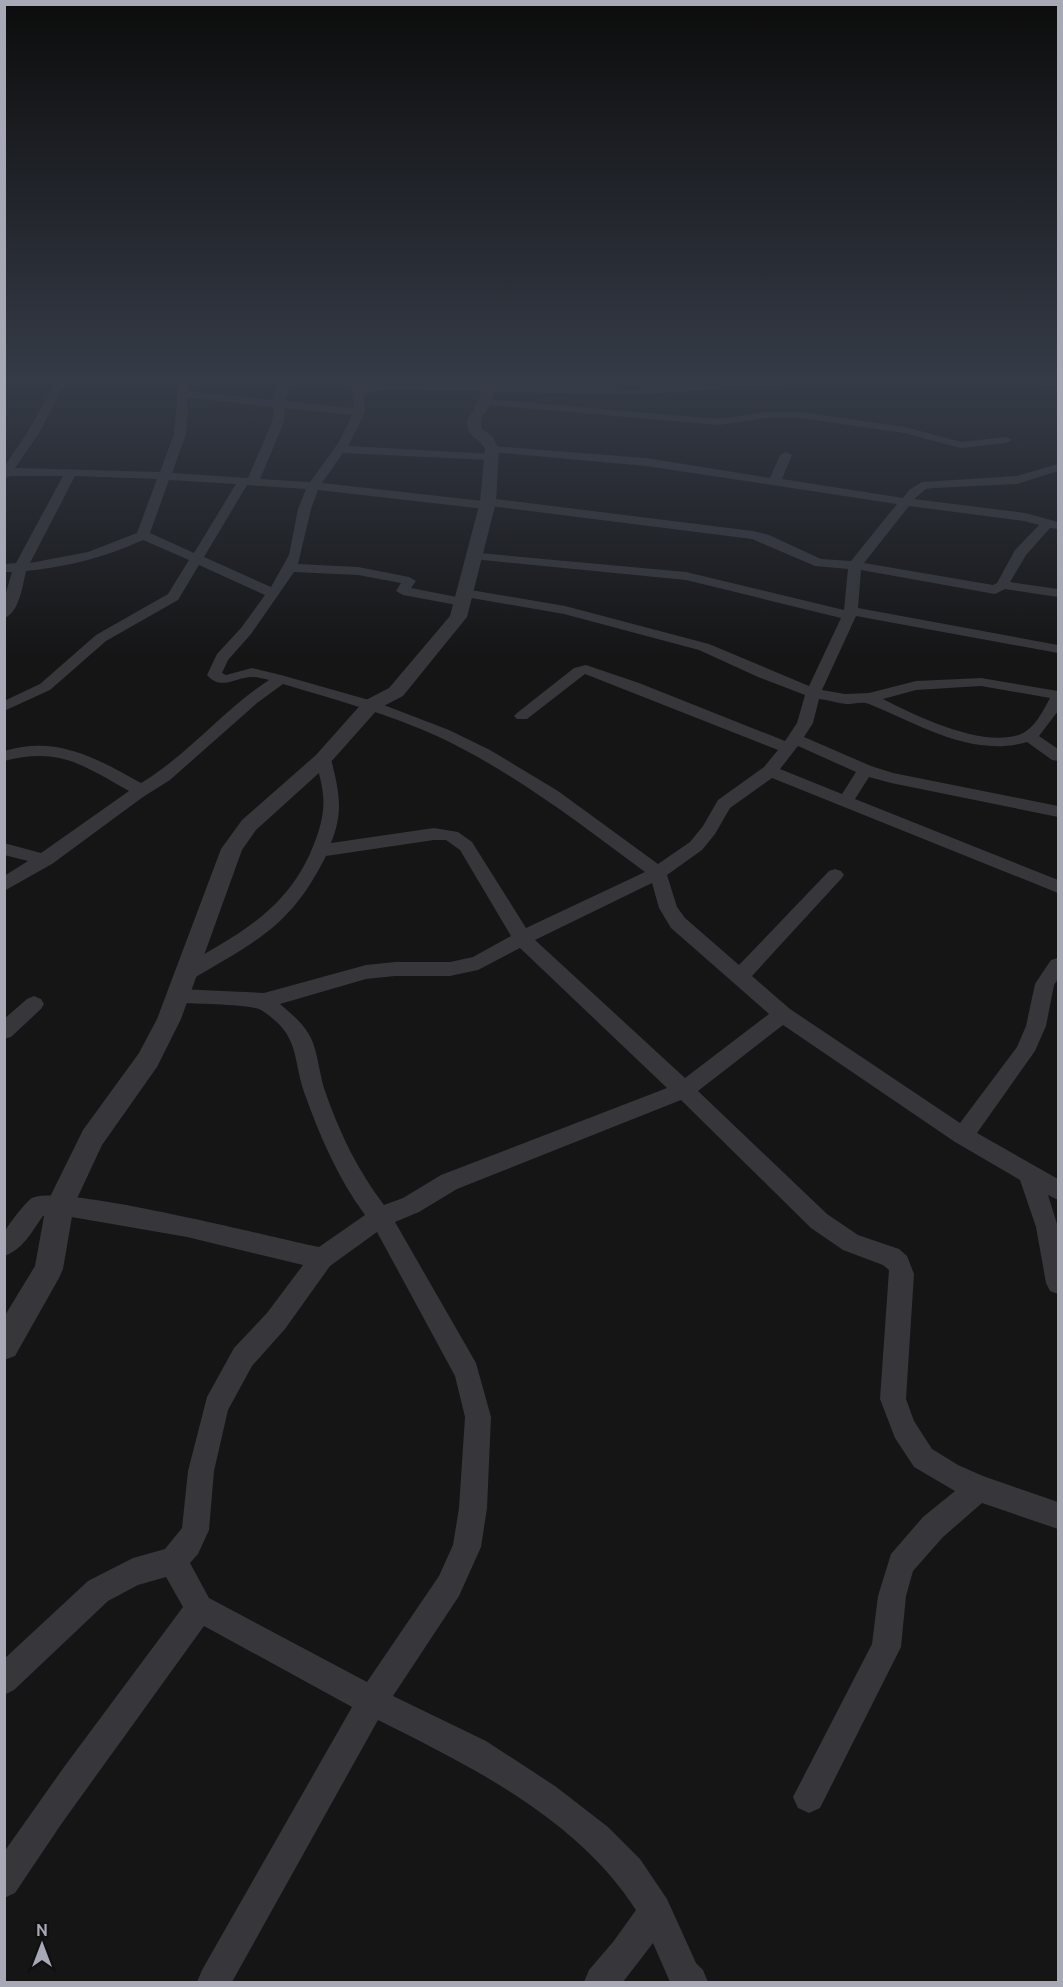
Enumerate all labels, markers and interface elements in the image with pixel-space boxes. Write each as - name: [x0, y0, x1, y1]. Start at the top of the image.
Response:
- north arrow: [12, 1915, 72, 1975]
- text: N: [36, 1921, 48, 1939]

